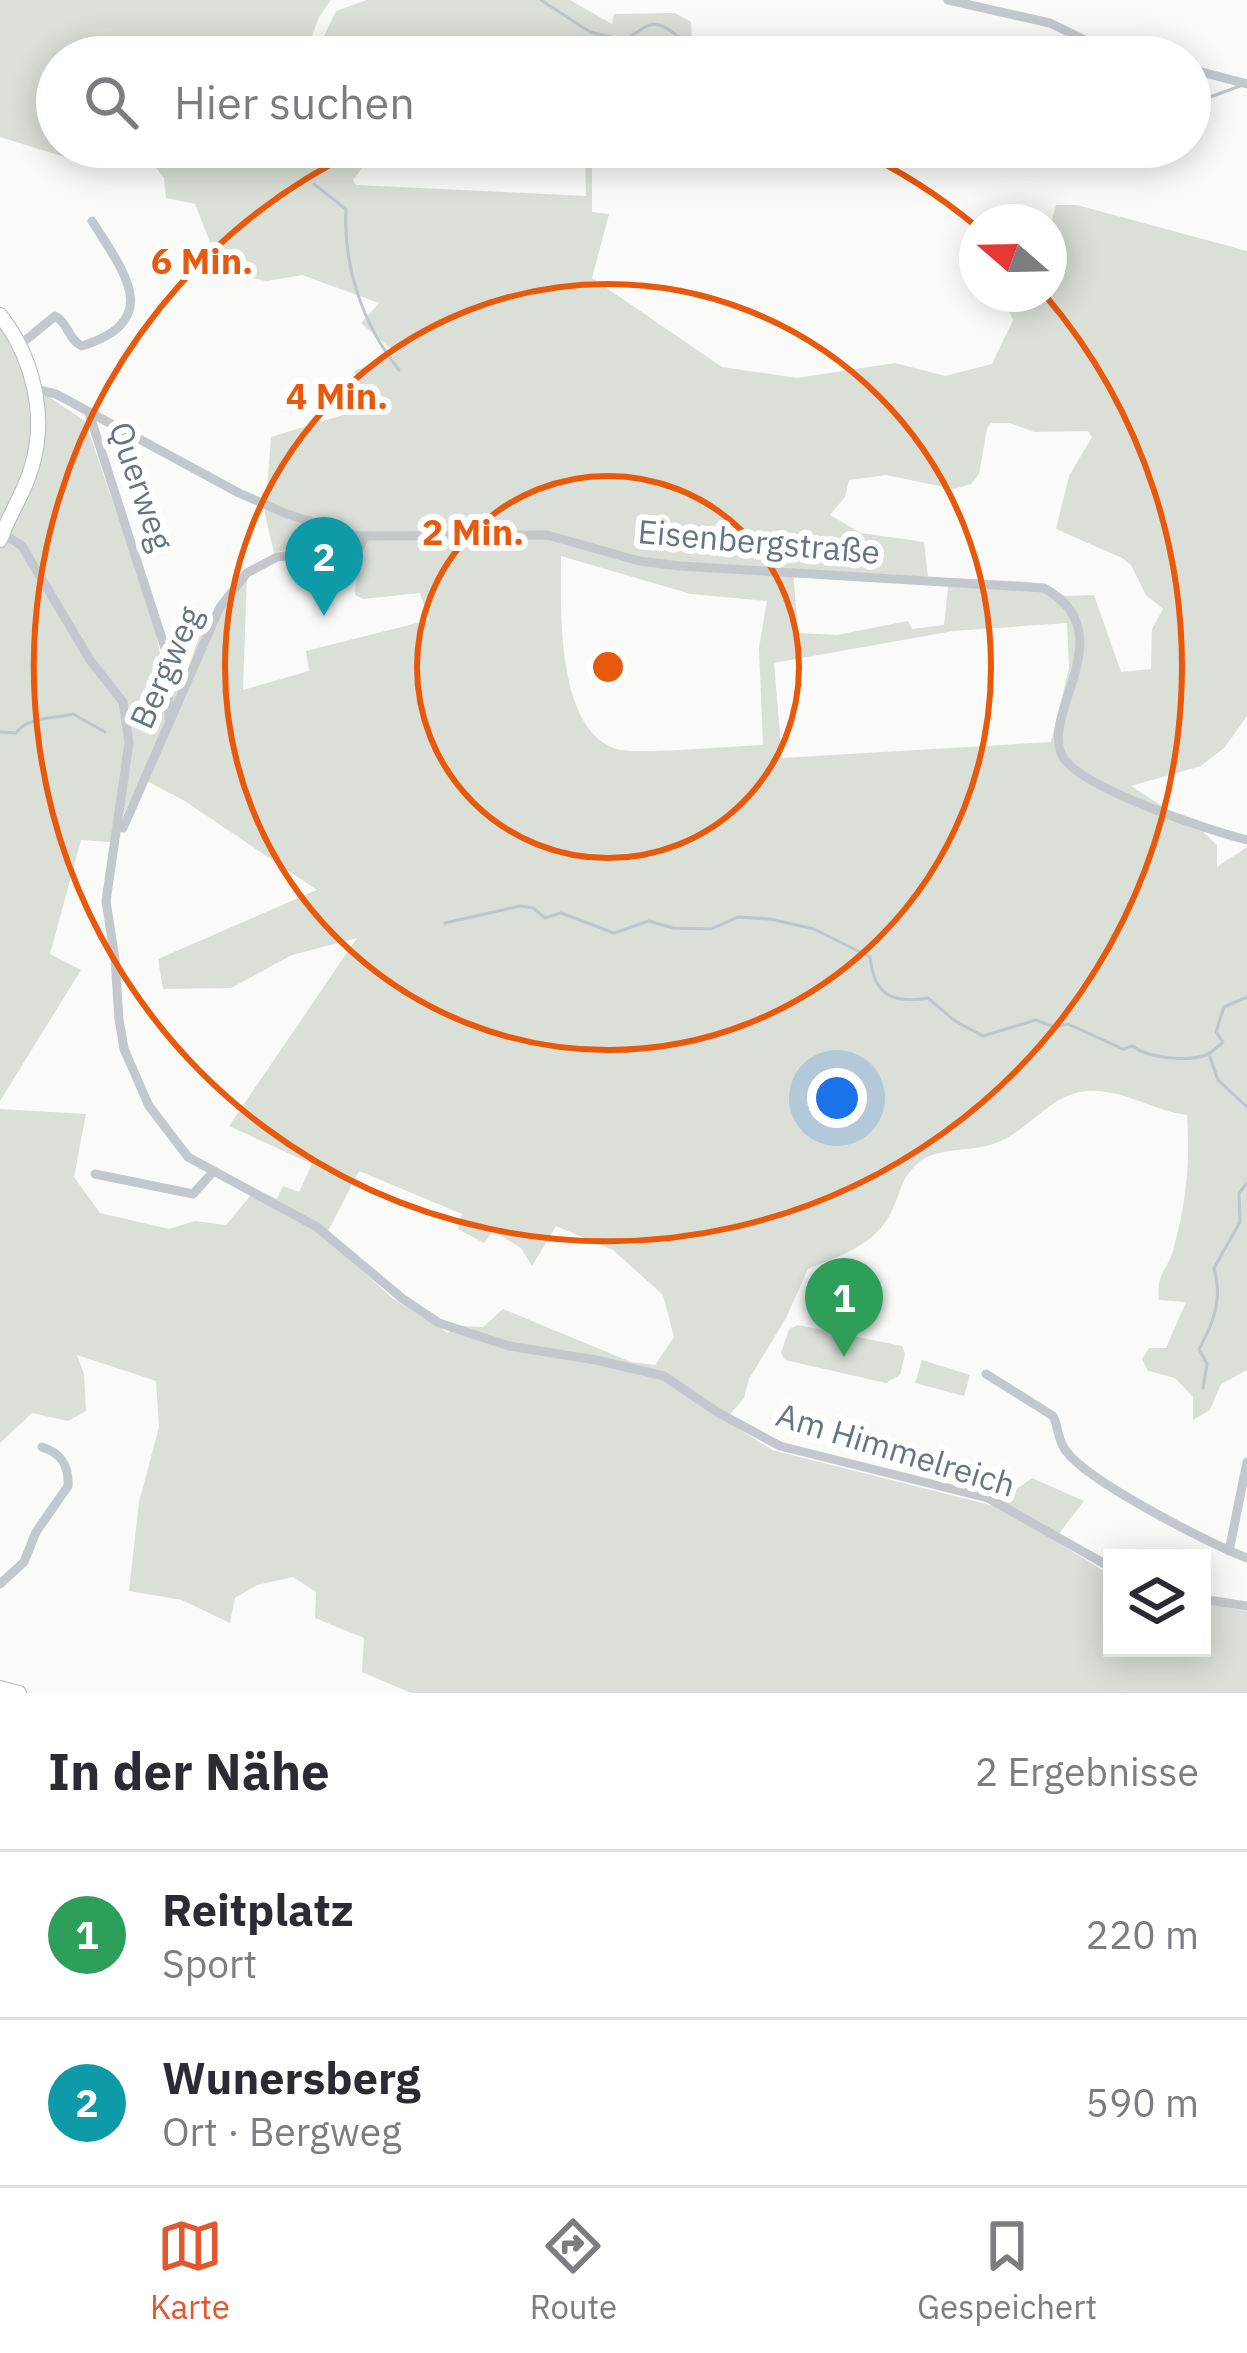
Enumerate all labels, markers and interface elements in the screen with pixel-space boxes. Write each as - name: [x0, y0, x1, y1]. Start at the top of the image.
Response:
- search box: [36, 36, 1211, 168]
- icon: search: [78, 69, 144, 135]
- text: Hier suchen: [174, 73, 415, 131]
- north arrow: [959, 204, 1067, 312]
- text: 6 Min.: [151, 237, 253, 284]
- text: 4 Min.: [286, 372, 388, 419]
- street label: Querweg: [100, 416, 184, 557]
- text: 2 Min.: [422, 508, 524, 555]
- street label: Eisenbergstraße: [636, 509, 882, 573]
- pin: 2: [285, 517, 363, 616]
- street label: Bergweg: [119, 599, 211, 735]
- centre of rings: [587, 646, 629, 688]
- your location: [807, 1068, 867, 1128]
- pin: 1: [805, 1258, 883, 1357]
- street label: Am Himmelreich: [771, 1392, 1021, 1506]
- map controls: [1103, 1549, 1211, 1657]
- button: layers: [1103, 1549, 1211, 1657]
- text: In der Nähe: [48, 1738, 330, 1804]
- text: 2 Ergebnisse: [975, 1746, 1199, 1797]
- text: Reitplatz: [162, 1880, 354, 1938]
- text: 1: [75, 1909, 99, 1960]
- text: 220 m: [1086, 1909, 1199, 1960]
- text: Sport: [162, 1938, 257, 1989]
- text: Wunersberg: [162, 2048, 420, 2106]
- text: 2: [75, 2077, 99, 2128]
- text: 590 m: [1086, 2077, 1199, 2128]
- text: Ort · Bergweg: [162, 2106, 402, 2157]
- tab: Karte: [150, 2213, 230, 2328]
- tab: Route: [530, 2213, 617, 2328]
- tab: Gespeichert: [917, 2213, 1097, 2328]

